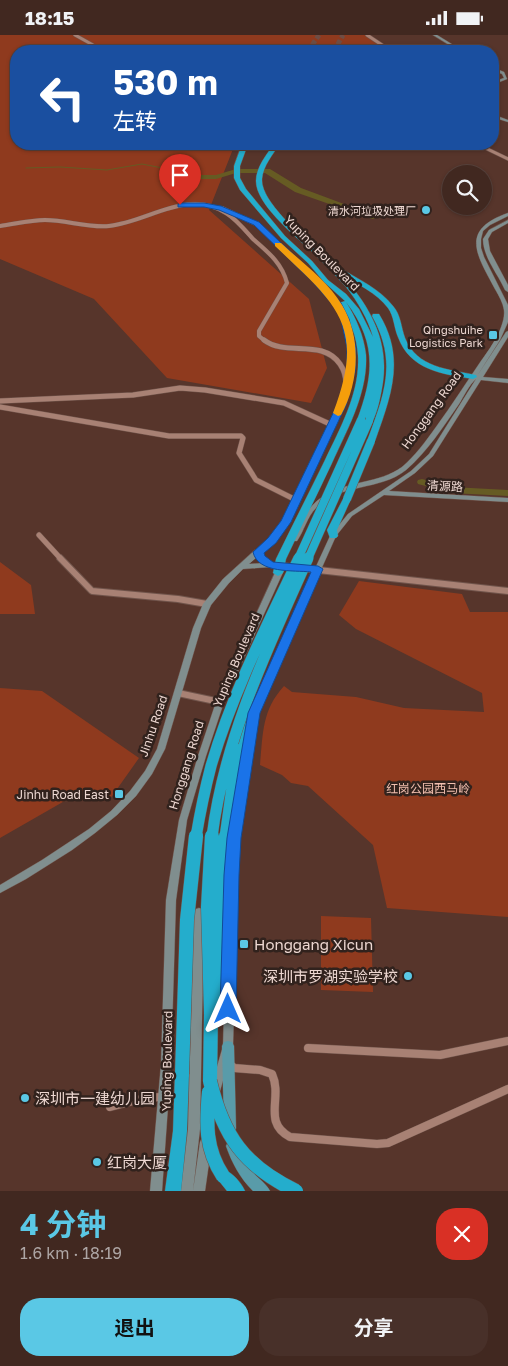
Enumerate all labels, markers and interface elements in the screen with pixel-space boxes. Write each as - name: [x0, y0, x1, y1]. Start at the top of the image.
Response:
- text: 18:15: [25, 6, 74, 29]
- text: 530 m: [113, 61, 218, 103]
- icon: left: [30, 65, 95, 130]
- text: 左转: [113, 107, 157, 134]
- pin: [159, 154, 201, 205]
- icon: arrive: [166, 161, 194, 189]
- map controls: [442, 165, 492, 215]
- button: search: [442, 165, 492, 215]
- place label: 清水河垃圾处理厂: [328, 204, 416, 217]
- marker: 清水河垃圾处理厂: [420, 204, 432, 216]
- street label: Yuping Boulevard: [281, 212, 363, 294]
- place label: Qingshuihe Logistics Park: [409, 323, 483, 349]
- marker: Qingshuihe Logistics Park: [487, 329, 499, 341]
- street label: Honggang Road: [398, 368, 464, 452]
- street label: 清源路: [427, 478, 463, 494]
- street label: Yuping Boulevard: [209, 611, 263, 709]
- street label: Jinhu Road: [135, 693, 171, 759]
- street label: Honggang Road: [165, 719, 207, 811]
- park label: 红岗公园西马岭: [386, 781, 470, 796]
- place label: Jinhu Road East: [17, 787, 109, 802]
- marker: Jinhu Road East: [113, 788, 125, 800]
- place label: Honggang Xicun: [254, 935, 373, 953]
- marker: Honggang Xicun: [238, 938, 250, 950]
- place label: 深圳市罗湖实验学校: [263, 967, 398, 985]
- marker: 深圳市罗湖实验学校: [402, 970, 414, 982]
- position arrow: [201, 982, 253, 1034]
- street label: Yuping Boulevard: [159, 1011, 175, 1111]
- place label: 深圳市一建幼儿园: [35, 1089, 155, 1107]
- marker: 深圳市一建幼儿园: [19, 1092, 31, 1104]
- place label: 红岗大厦: [107, 1153, 167, 1171]
- marker: 红岗大厦: [91, 1156, 103, 1168]
- text: 4 分钟: [20, 1206, 106, 1242]
- button: close: [436, 1208, 488, 1260]
- text: 1.6 km · 18:19: [20, 1243, 122, 1263]
- button: 退出: [20, 1298, 249, 1356]
- button: 分享: [259, 1298, 488, 1356]

